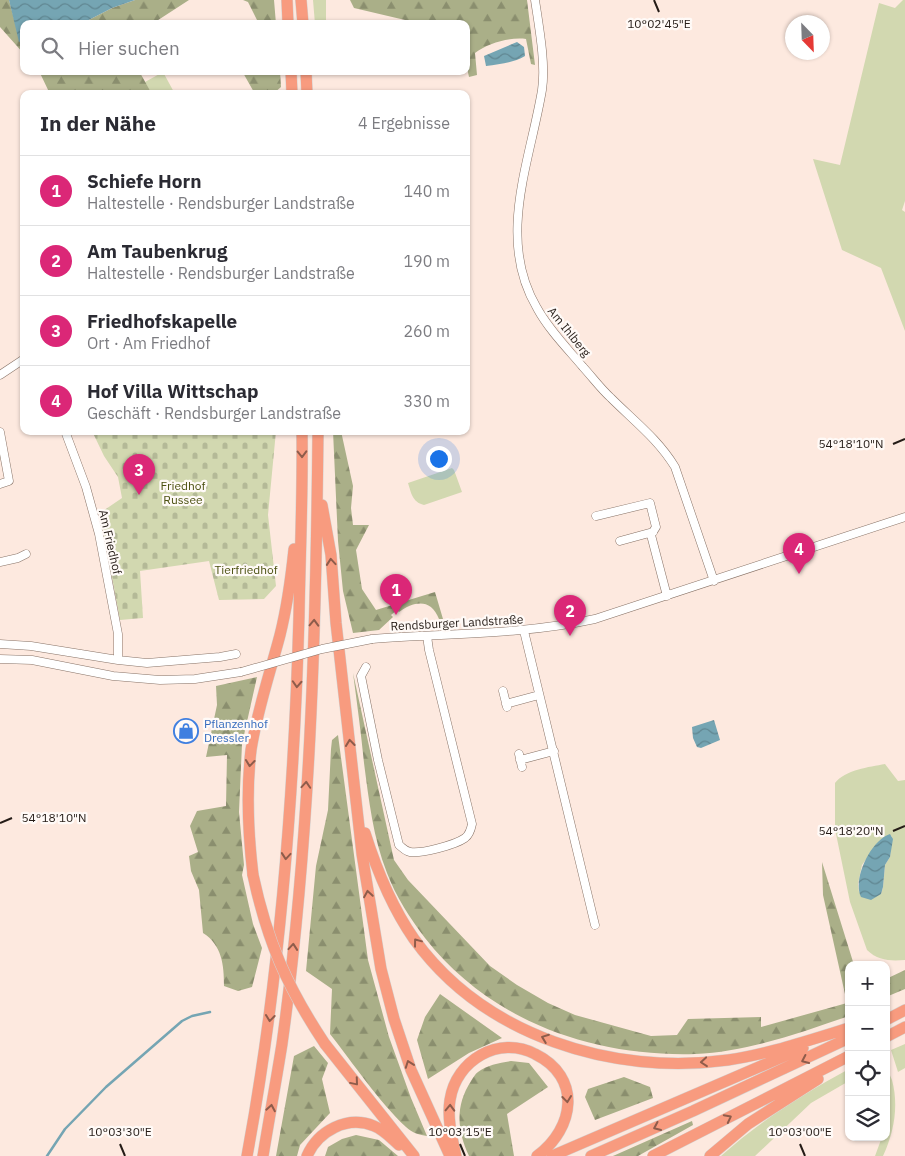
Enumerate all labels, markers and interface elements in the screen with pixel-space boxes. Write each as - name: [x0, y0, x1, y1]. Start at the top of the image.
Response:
- north arrow: [785, 15, 830, 60]
- text: 10°02'45"E: [627, 16, 691, 31]
- search box: [20, 20, 470, 75]
- icon: search: [38, 34, 66, 62]
- text: Hier suchen: [78, 36, 180, 60]
- text: In der Nähe: [40, 109, 156, 137]
- text: 4 Ergebnisse: [358, 113, 450, 133]
- text: Schiefe Horn: [87, 169, 202, 193]
- text: 1: [51, 181, 61, 201]
- text: 140 m: [403, 181, 450, 201]
- text: Haltestelle · Rendsburger Landstraße: [87, 193, 355, 213]
- text: Am Taubenkrug: [87, 239, 227, 263]
- text: 2: [51, 251, 61, 271]
- text: 190 m: [403, 251, 450, 271]
- text: Haltestelle · Rendsburger Landstraße: [87, 263, 355, 283]
- street label: Am Ihlberg: [545, 304, 594, 360]
- text: Friedhofskapelle: [87, 309, 237, 333]
- text: 3: [51, 321, 61, 341]
- text: 260 m: [403, 321, 450, 341]
- text: Ort · Am Friedhof: [87, 333, 210, 353]
- text: Hof Villa Wittschap: [87, 379, 259, 403]
- text: 4: [51, 391, 61, 411]
- text: 330 m: [403, 391, 450, 411]
- text: Geschäft · Rendsburger Landstraße: [87, 403, 341, 423]
- text: 54°18'10"N: [818, 436, 884, 451]
- your location: [426, 446, 452, 472]
- one-way arrow: [297, 451, 307, 459]
- pin: 3: [123, 454, 155, 495]
- park label: Friedhof Russee: [161, 478, 205, 507]
- street label: Am Friedhof: [96, 508, 125, 576]
- pin: 4: [783, 533, 815, 574]
- one-way arrow: [326, 557, 337, 565]
- park label: Tierfriedhof: [214, 562, 278, 577]
- pin: 1: [380, 574, 412, 615]
- pin: 2: [554, 595, 586, 636]
- street label: Rendsburger Landstraße: [390, 612, 524, 633]
- one-way arrow: [309, 619, 319, 626]
- one-way arrow: [291, 680, 302, 688]
- place label: Pflanzenhof Dressler: [204, 716, 268, 745]
- shop icon: Pflanzenhof Dressler: [173, 718, 199, 744]
- one-way arrow: [345, 738, 356, 746]
- one-way arrow: [245, 759, 256, 767]
- one-way arrow: [301, 781, 312, 789]
- text: 54°18'10"N: [21, 810, 87, 825]
- text: 54°18'20"N: [818, 823, 884, 838]
- one-way arrow: [281, 853, 292, 861]
- one-way arrow: [363, 889, 373, 898]
- one-way arrow: [414, 938, 423, 948]
- one-way arrow: [287, 943, 298, 951]
- map controls: [845, 961, 890, 1141]
- button: +: [845, 961, 890, 1006]
- button: −: [845, 1006, 890, 1051]
- one-way arrow: [265, 1014, 276, 1022]
- one-way arrow: [541, 1034, 550, 1045]
- button: locate: [845, 1051, 890, 1096]
- one-way arrow: [801, 1053, 810, 1064]
- one-way arrow: [700, 1057, 708, 1068]
- one-way arrow: [405, 1060, 415, 1068]
- one-way arrow: [349, 1077, 358, 1086]
- one-way arrow: [561, 1095, 572, 1103]
- button: layers: [845, 1096, 890, 1141]
- one-way arrow: [266, 1104, 276, 1112]
- one-way arrow: [444, 1104, 455, 1112]
- one-way arrow: [723, 1113, 732, 1124]
- one-way arrow: [653, 1121, 662, 1132]
- text: 10°03'30"E: [88, 1124, 152, 1139]
- text: 10°03'15"E: [428, 1124, 492, 1139]
- text: 10°03'00"E: [768, 1124, 832, 1139]

